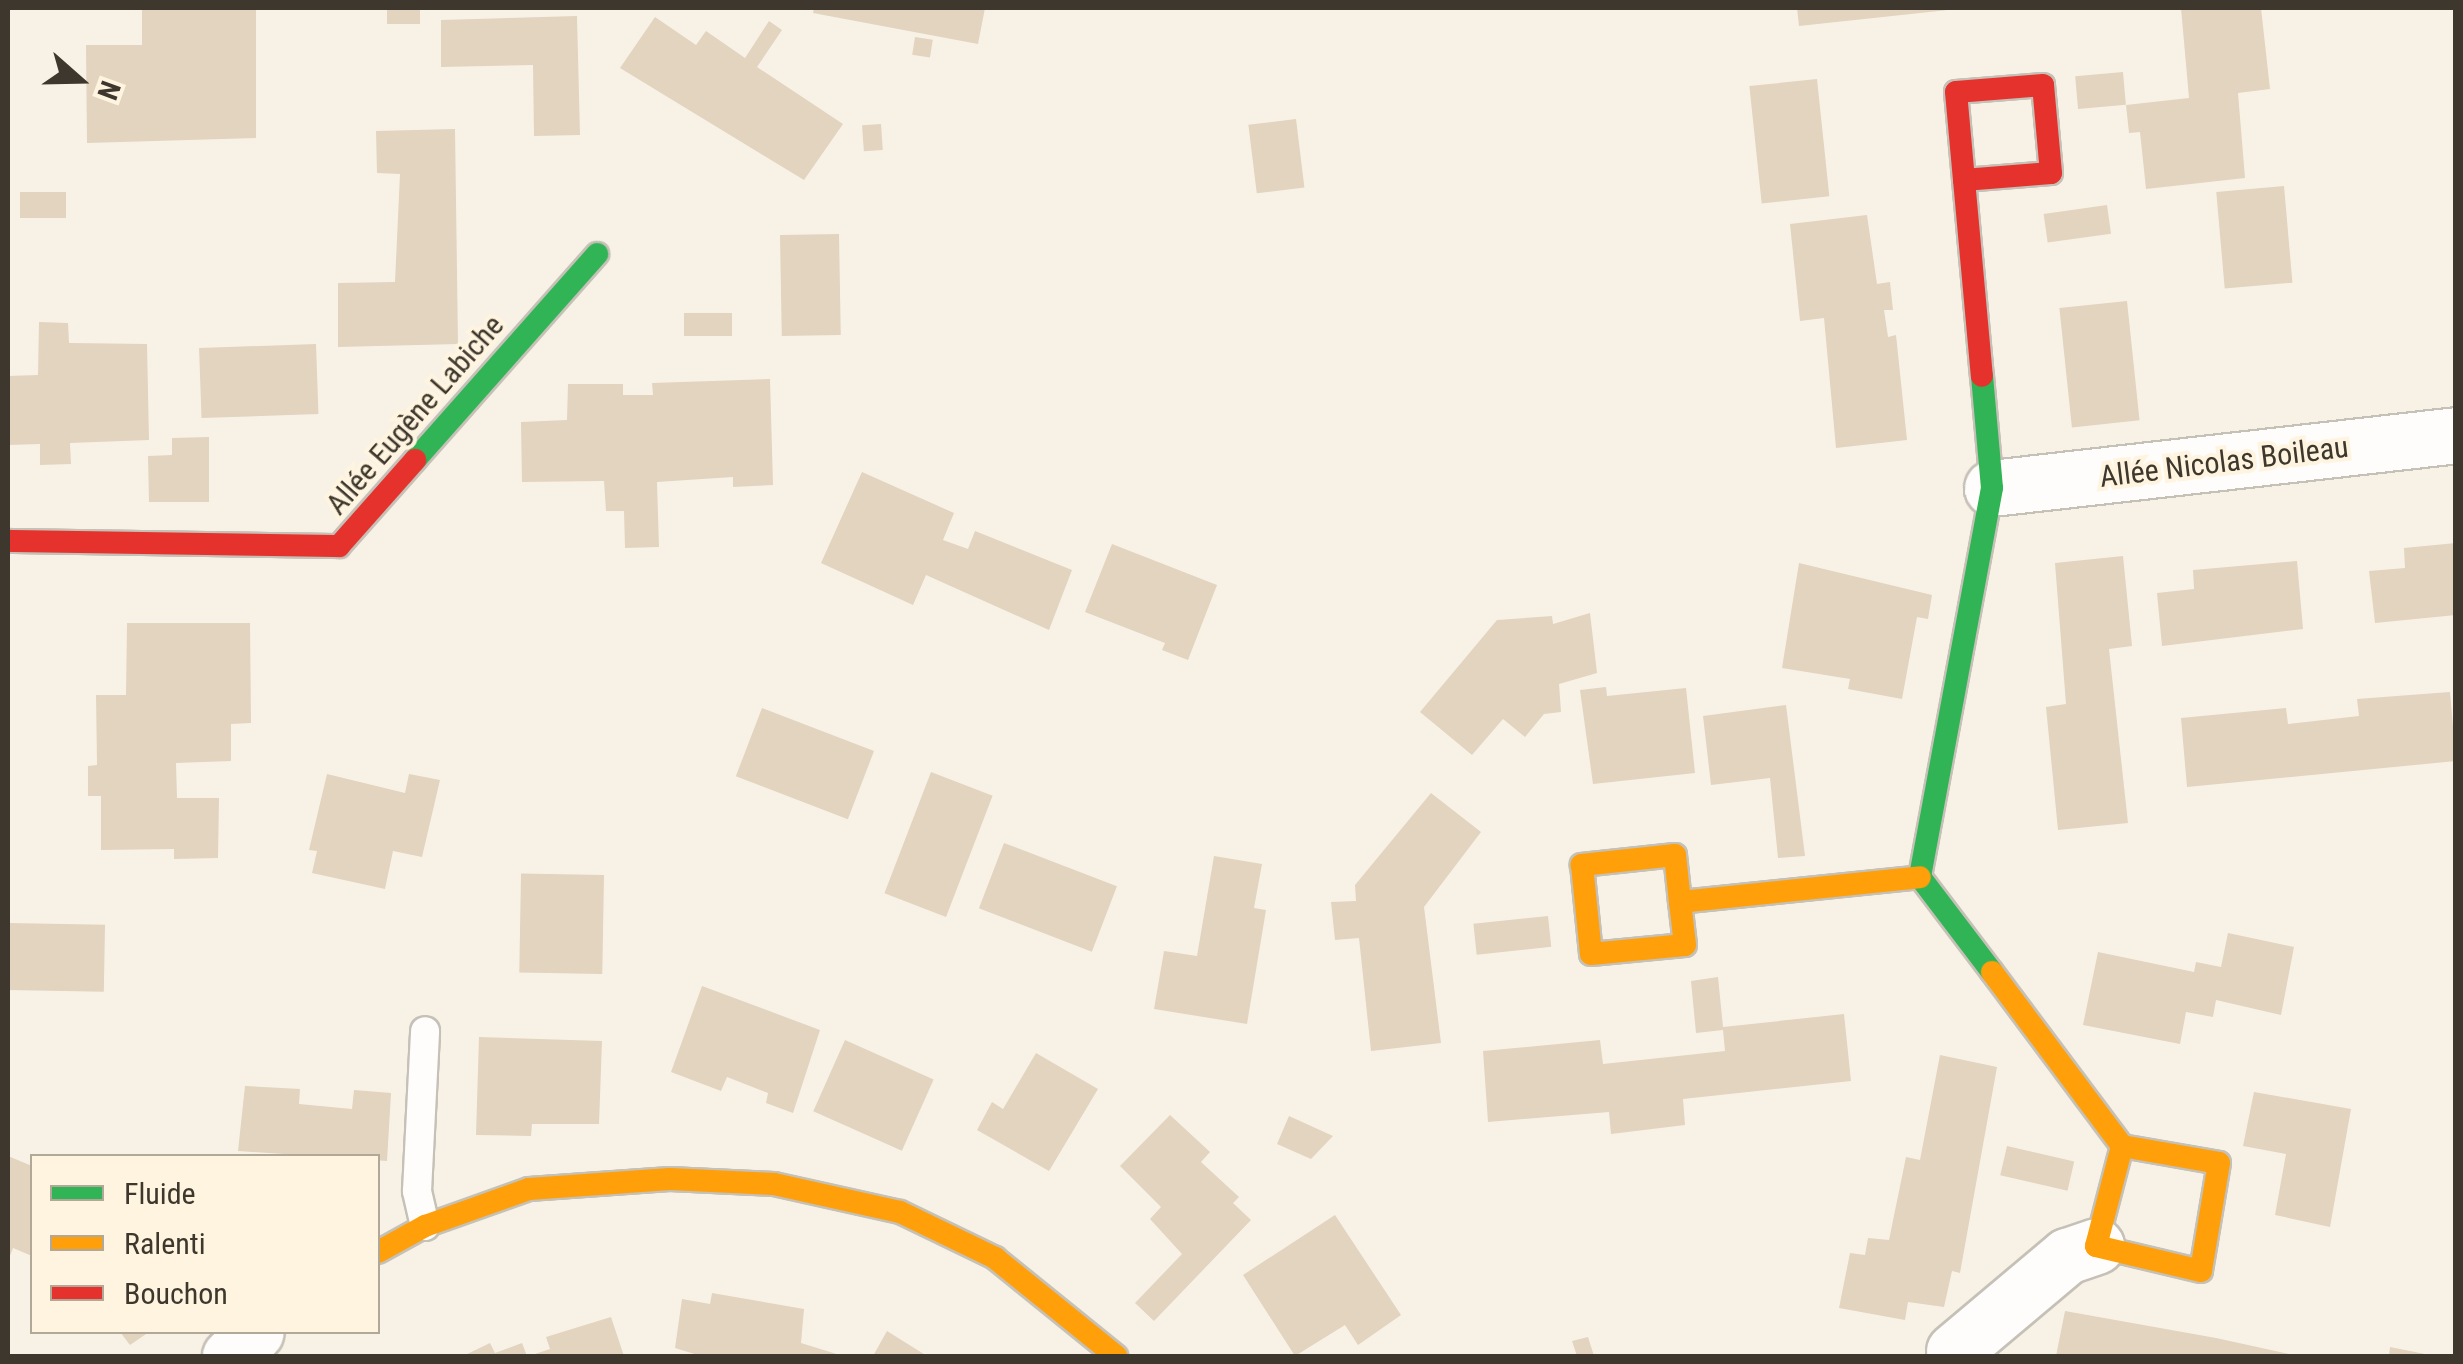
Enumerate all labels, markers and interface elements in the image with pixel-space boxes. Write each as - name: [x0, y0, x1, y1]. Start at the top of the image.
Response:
- north arrow: [30, 30, 130, 130]
- text: N: [90, 77, 127, 104]
- street label: Allée Eugène Labiche: [319, 308, 511, 522]
- street label: Allée Nicolas Boileau: [2098, 429, 2350, 495]
- legend: [30, 1154, 380, 1334]
- text: Fluide: [124, 1176, 196, 1211]
- text: Ralenti: [124, 1226, 206, 1261]
- text: Bouchon: [124, 1276, 228, 1311]

